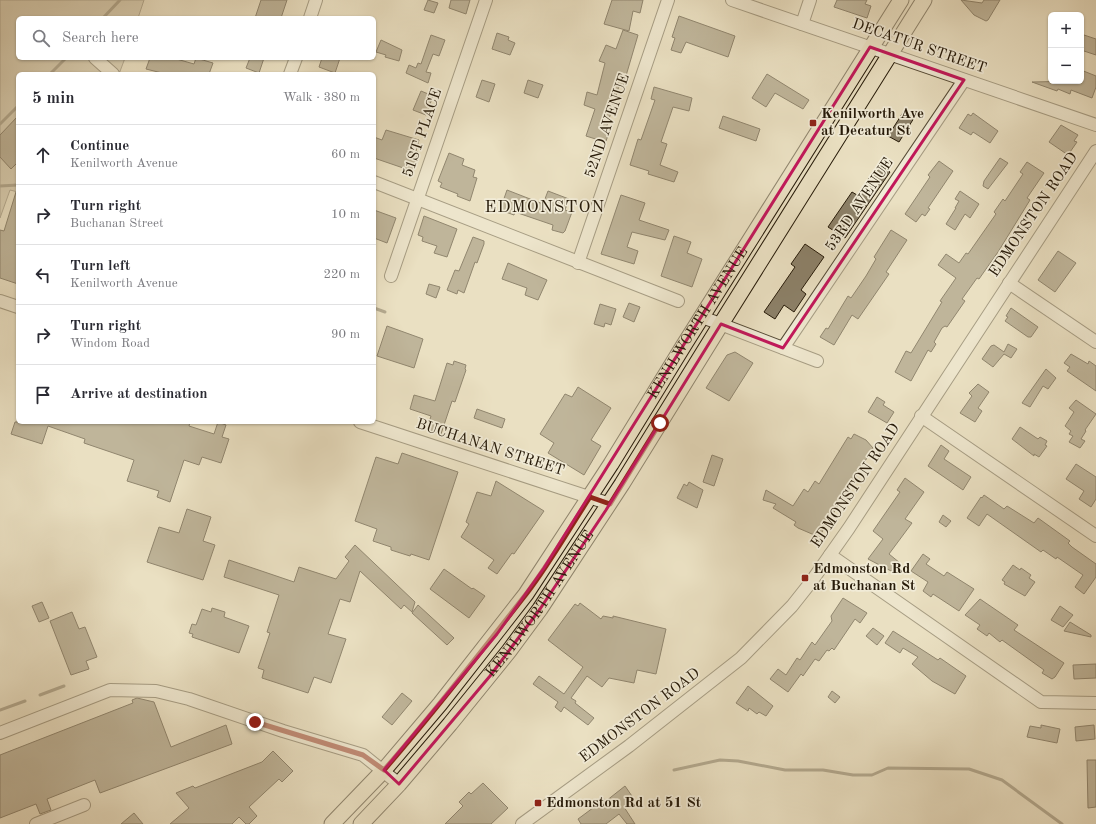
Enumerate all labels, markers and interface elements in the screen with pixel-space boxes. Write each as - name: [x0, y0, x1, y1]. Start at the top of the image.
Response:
- map controls: [1048, 12, 1084, 84]
- button: +: [1048, 12, 1084, 48]
- search box: [16, 16, 376, 60]
- street label: DECATUR STREET: [850, 17, 988, 77]
- icon: search: [30, 27, 52, 49]
- text: Search here: [62, 31, 139, 46]
- button: −: [1048, 48, 1084, 84]
- street label: 52ND AVENUE: [583, 72, 633, 180]
- street label: 51ST PLACE: [401, 87, 445, 179]
- text: 5 min: [32, 90, 75, 107]
- text: Walk · 380 m: [283, 91, 360, 104]
- place label: Kenilworth Ave at Decatur St: [821, 107, 924, 139]
- marker: Kenilworth Ave at Decatur St: [808, 118, 818, 128]
- text: Continue: [70, 139, 129, 154]
- icon: ahead: [32, 144, 54, 166]
- text: 60 m: [331, 148, 360, 161]
- street label: EDMONSTON ROAD: [987, 150, 1081, 280]
- street label: 53RD AVENUE: [823, 156, 897, 254]
- text: Kenilworth Avenue: [70, 157, 178, 170]
- text: Turn right: [70, 199, 141, 214]
- district label: EDMONSTON: [485, 199, 605, 216]
- icon: right: [32, 204, 54, 226]
- text: 10 m: [331, 208, 360, 221]
- text: Buchanan Street: [70, 217, 164, 230]
- street label: KENILWORTH AVENUE: [645, 245, 751, 402]
- text: Turn left: [70, 259, 130, 274]
- icon: left: [32, 264, 54, 286]
- text: 220 m: [323, 268, 360, 281]
- text: Kenilworth Avenue: [70, 277, 178, 290]
- text: Turn right: [70, 319, 141, 334]
- icon: right: [32, 324, 54, 346]
- text: 90 m: [331, 328, 360, 341]
- text: Windom Road: [70, 337, 150, 350]
- icon: arrive: [32, 384, 54, 406]
- text: Arrive at destination: [70, 387, 208, 402]
- route start: [651, 414, 669, 432]
- street label: BUCHANAN STREET: [414, 417, 566, 479]
- street label: EDMONSTON ROAD: [809, 421, 903, 551]
- street label: KENILWORTH AVENUE: [483, 528, 597, 680]
- place label: Edmonston Rd at Buchanan St: [813, 562, 916, 594]
- marker: Edmonston Rd at Buchanan St: [800, 573, 810, 583]
- street label: EDMONSTON ROAD: [577, 666, 703, 766]
- route end: [246, 713, 264, 731]
- place label: Edmonston Rd at 51 St: [546, 796, 702, 811]
- marker: Edmonston Rd at 51 St: [533, 798, 543, 808]

